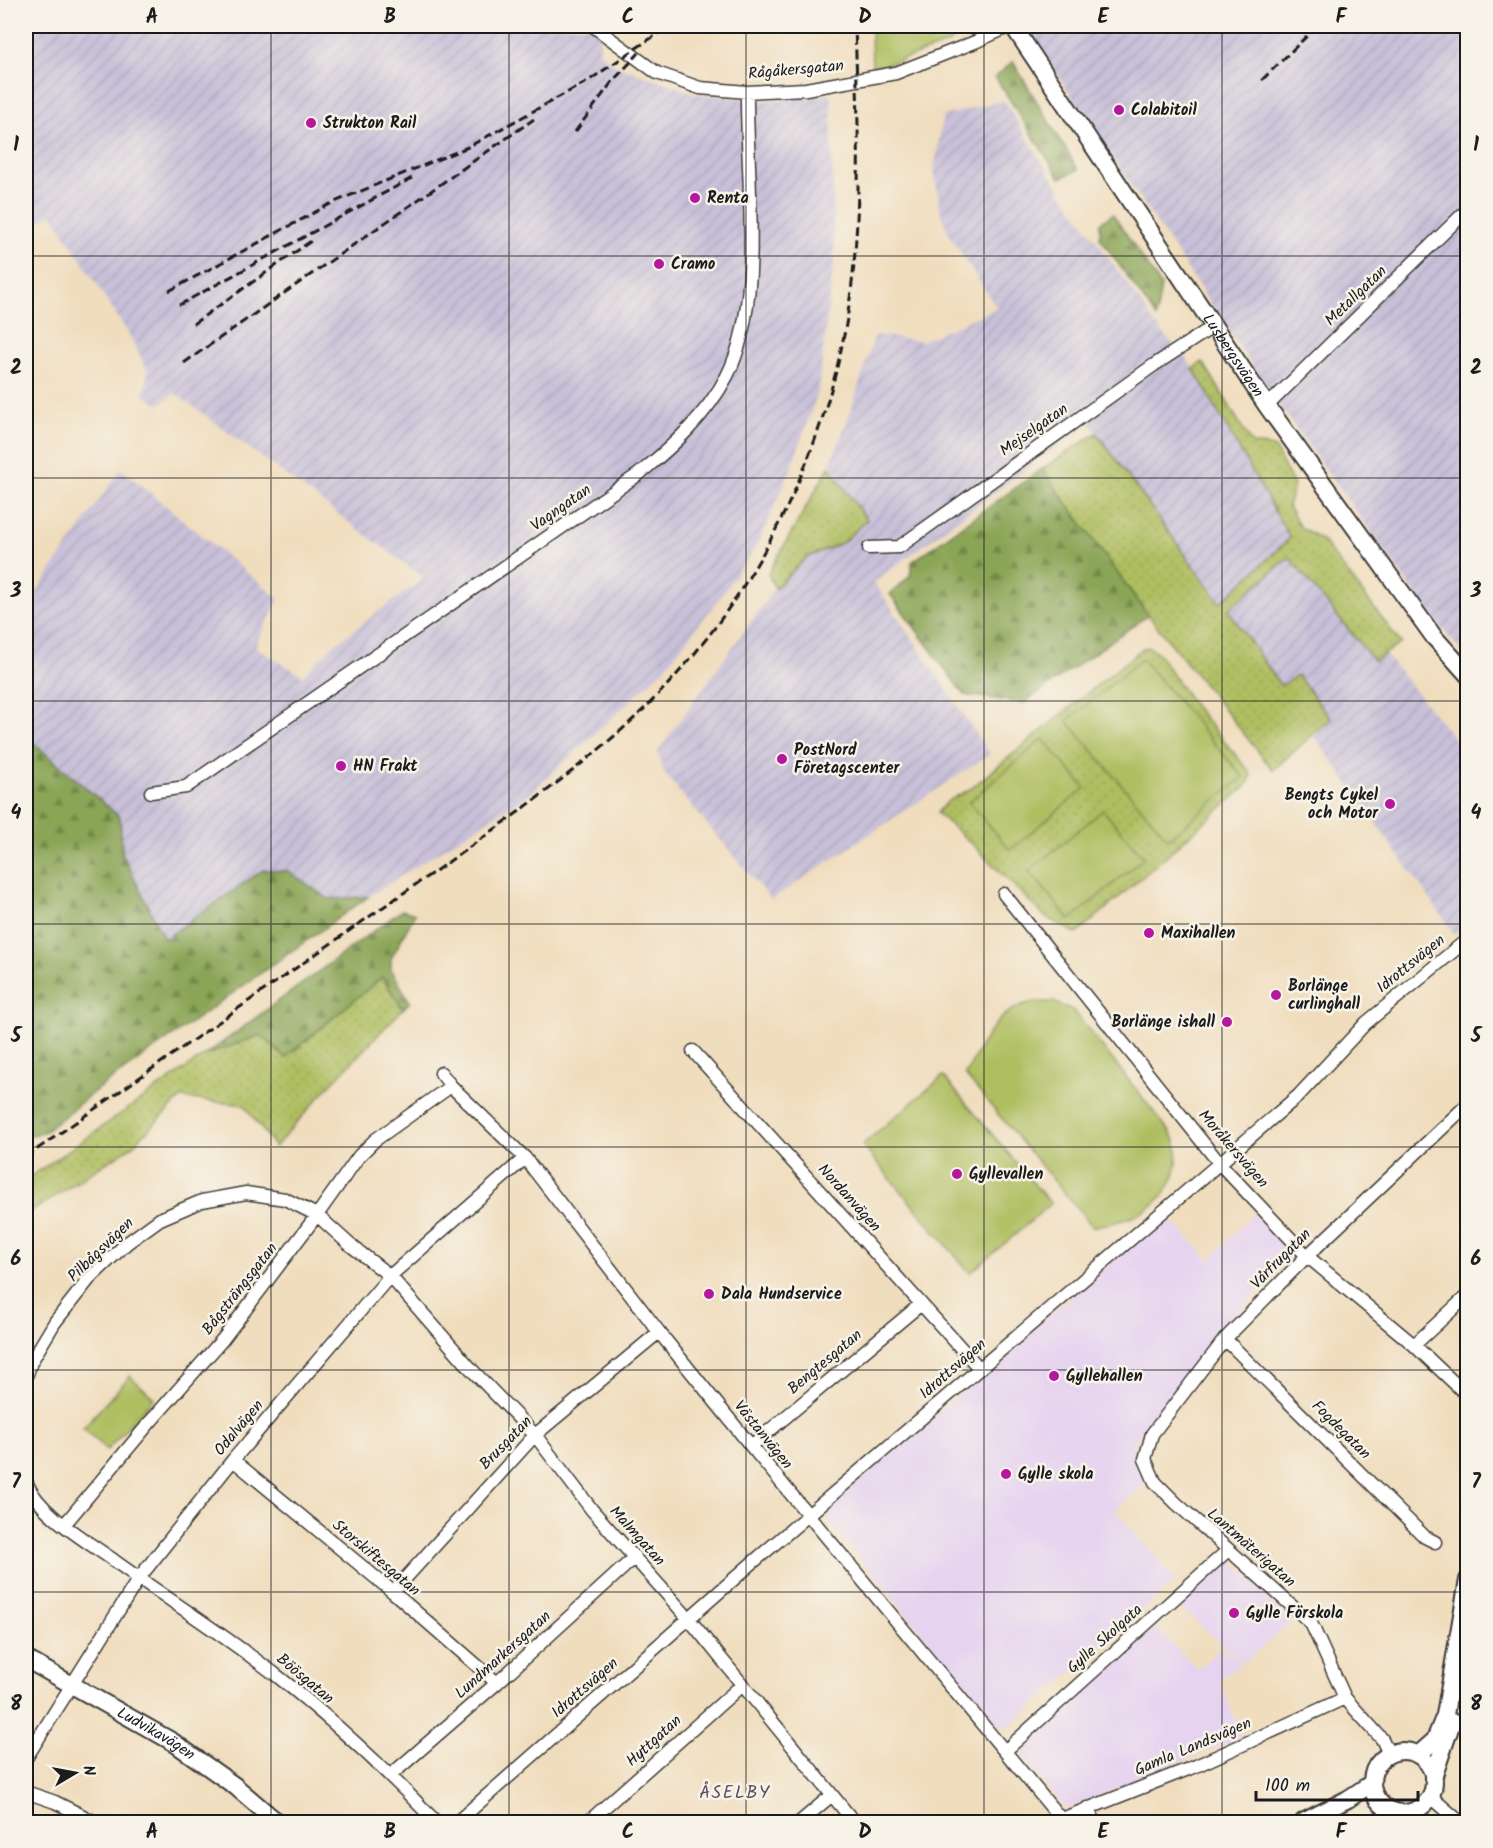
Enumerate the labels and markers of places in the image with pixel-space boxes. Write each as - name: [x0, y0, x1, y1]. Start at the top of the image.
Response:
- place label: Colabitoil: [1131, 98, 1197, 123]
- marker: Colabitoil: [1112, 103, 1126, 117]
- place label: Strukton Rail: [323, 111, 417, 136]
- marker: Strukton Rail: [304, 116, 318, 130]
- place label: Renta: [707, 186, 749, 211]
- marker: Renta: [688, 191, 702, 205]
- place label: Cramo: [671, 252, 715, 277]
- marker: Cramo: [652, 257, 666, 271]
- place label: PostNord Företagscenter: [794, 738, 901, 781]
- marker: PostNord Företagscenter: [775, 752, 789, 766]
- place label: HN Frakt: [353, 754, 418, 779]
- marker: HN Frakt: [334, 759, 348, 773]
- place label: Bengts Cykel och Motor: [1285, 783, 1379, 826]
- marker: Bengts Cykel och Motor: [1383, 797, 1397, 811]
- place label: Maxihallen: [1161, 921, 1235, 946]
- marker: Maxihallen: [1142, 926, 1156, 940]
- place label: Borlänge curlinghall: [1288, 974, 1361, 1017]
- marker: Borlänge curlinghall: [1269, 988, 1283, 1002]
- place label: Borlänge ishall: [1112, 1010, 1216, 1035]
- marker: Borlänge ishall: [1220, 1015, 1234, 1029]
- place label: Gyllevallen: [969, 1162, 1043, 1187]
- marker: Gyllevallen: [950, 1167, 964, 1181]
- place label: Dala Hundservice: [721, 1282, 842, 1307]
- marker: Dala Hundservice: [702, 1287, 716, 1301]
- place label: Gyllehallen: [1066, 1364, 1143, 1389]
- marker: Gyllehallen: [1047, 1369, 1061, 1383]
- place label: Gylle skola: [1018, 1462, 1093, 1487]
- marker: Gylle skola: [999, 1467, 1013, 1481]
- place label: Gylle Förskola: [1246, 1601, 1343, 1626]
- marker: Gylle Förskola: [1227, 1606, 1241, 1620]

